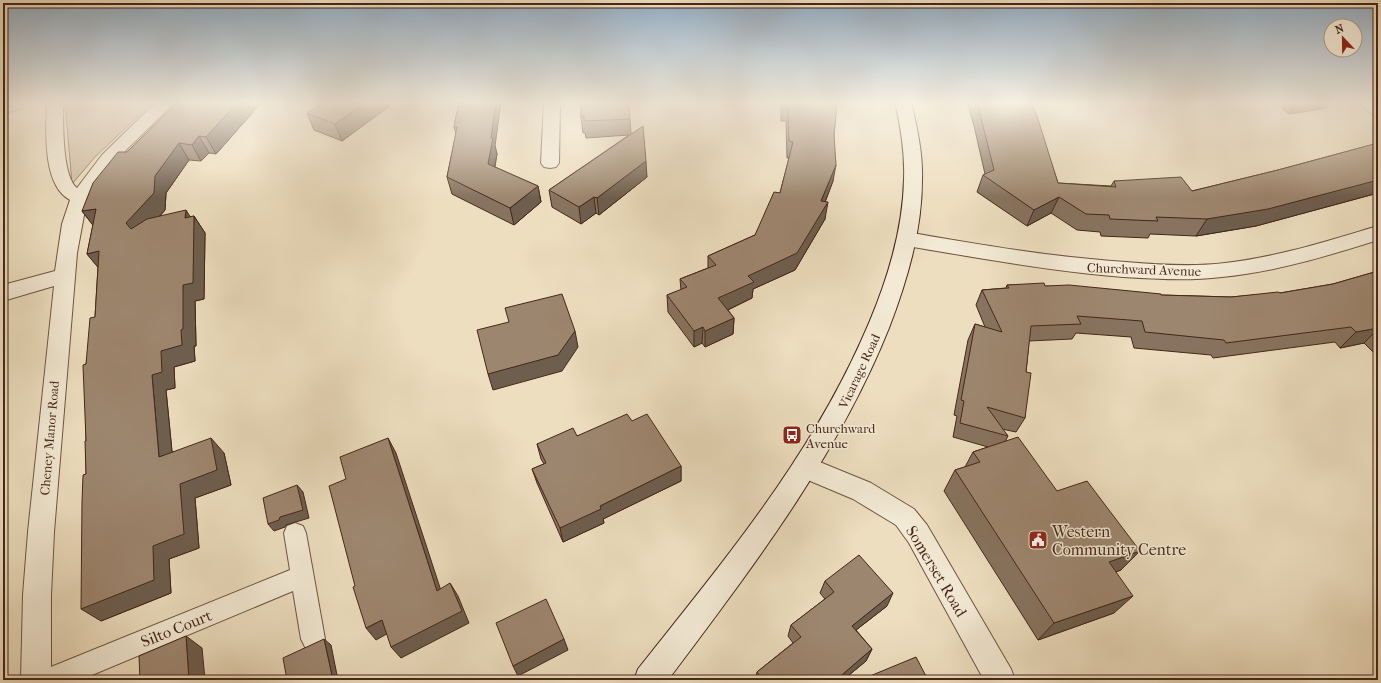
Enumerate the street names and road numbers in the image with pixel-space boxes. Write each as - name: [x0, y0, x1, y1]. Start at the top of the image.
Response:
- street label: Churchward Avenue: [1087, 260, 1202, 279]
- street label: Vicarage Road: [835, 331, 884, 412]
- street label: Cheney Manor Road: [37, 379, 62, 496]
- street label: Somerset Road: [902, 522, 971, 620]
- street label: Silto Court: [138, 606, 215, 651]

